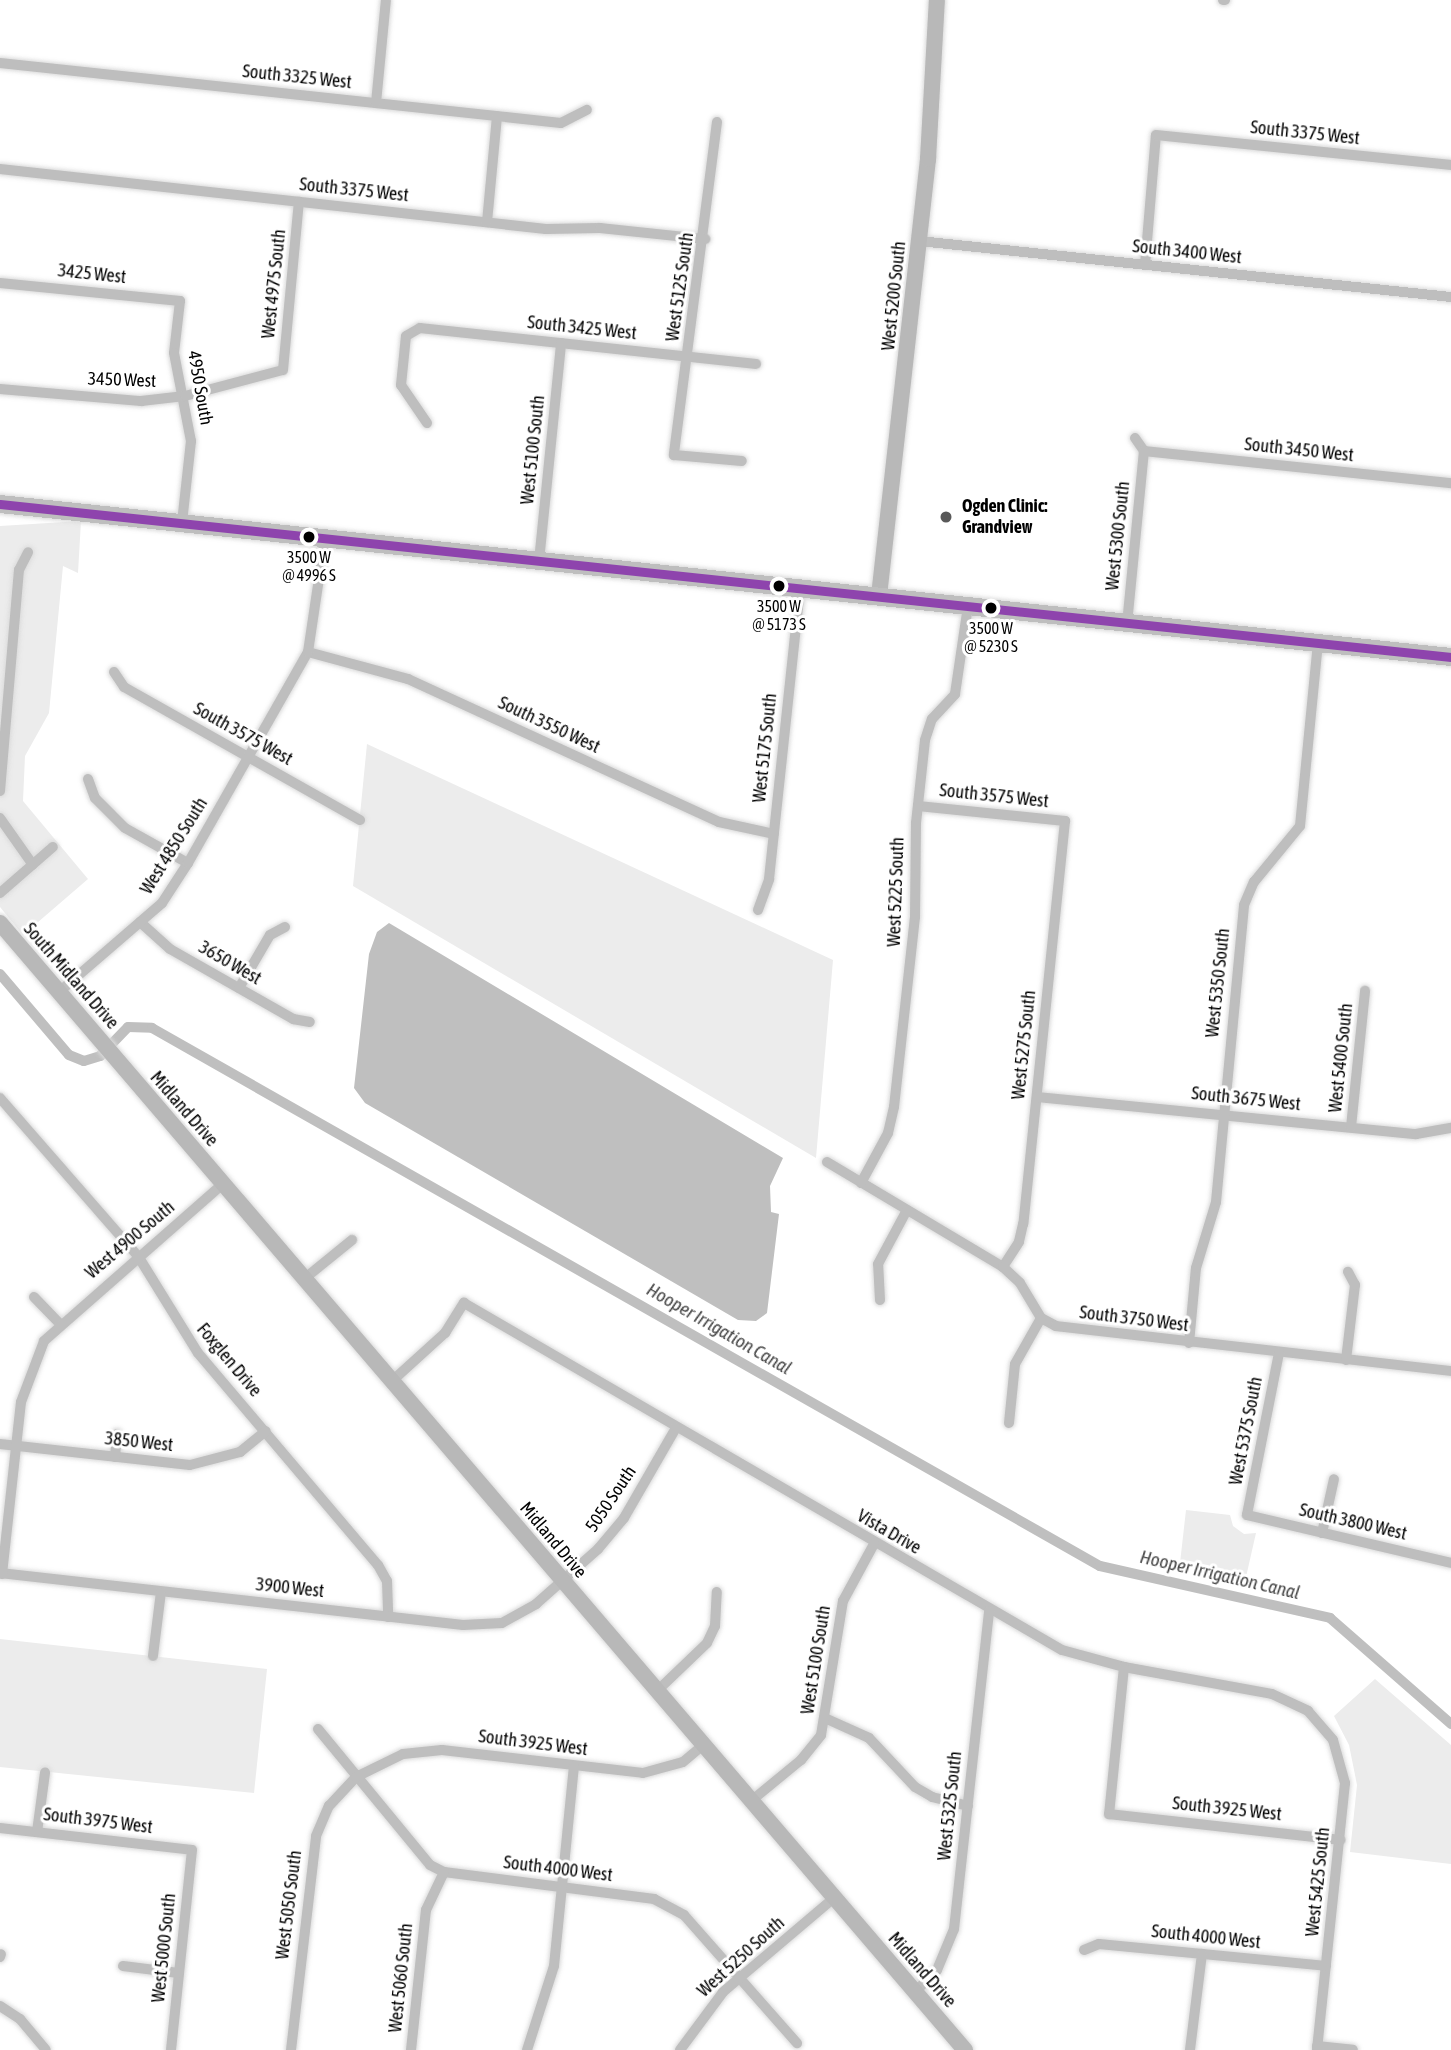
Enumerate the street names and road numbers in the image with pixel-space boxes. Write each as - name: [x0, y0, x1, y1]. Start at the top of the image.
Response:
- street label: South 3325 West: [241, 61, 353, 93]
- street label: South 3375 West: [1249, 117, 1361, 149]
- street label: South 3375 West: [298, 174, 410, 206]
- street label: West 4975 South: [258, 228, 290, 340]
- street label: West 5125 South: [662, 231, 698, 343]
- street label: South 3400 West: [1131, 236, 1243, 268]
- street label: West 5200 South: [878, 240, 910, 352]
- street label: 3425 West: [57, 260, 127, 288]
- street label: South 3425 West: [526, 312, 638, 344]
- street label: 4950 South: [183, 349, 217, 427]
- street label: 3450 West: [87, 368, 157, 392]
- street label: West 5100 South: [517, 394, 549, 506]
- street label: South 3450 West: [1243, 434, 1355, 466]
- street label: West 5300 South: [1102, 480, 1134, 592]
- street label: South 3550 West: [495, 692, 603, 758]
- street label: West 5175 South: [749, 692, 781, 804]
- street label: South 3575 West: [190, 698, 296, 770]
- street label: South 3575 West: [938, 780, 1050, 812]
- street label: West 4850 South: [136, 794, 212, 898]
- street label: West 5225 South: [883, 837, 909, 947]
- street label: South Midland Drive: [19, 918, 123, 1034]
- street label: West 5350 South: [1202, 927, 1234, 1039]
- street label: 3650 West: [195, 937, 265, 989]
- street label: West 5275 South: [1008, 989, 1040, 1101]
- street label: West 5400 South: [1325, 1002, 1357, 1114]
- street label: Midland Drive: [145, 1067, 223, 1151]
- street label: South 3675 West: [1190, 1083, 1302, 1115]
- street label: West 4900 South: [81, 1196, 179, 1284]
- street label: South 3750 West: [1078, 1302, 1190, 1336]
- street label: Foxglen Drive: [192, 1319, 266, 1401]
- street label: West 5375 South: [1225, 1375, 1267, 1487]
- street label: 3850 West: [104, 1428, 174, 1456]
- street label: 5050 South: [581, 1462, 641, 1536]
- street label: Midland Drive: [515, 1498, 591, 1582]
- street label: South 3800 West: [1297, 1499, 1409, 1545]
- street label: Vista Drive: [853, 1505, 925, 1559]
- street label: 3900 West: [255, 1574, 325, 1602]
- street label: West 5100 South: [797, 1604, 835, 1716]
- street label: South 3925 West: [477, 1726, 589, 1760]
- street label: West 5325 South: [934, 1750, 966, 1862]
- street label: South 3925 West: [1171, 1793, 1283, 1825]
- street label: South 3975 West: [42, 1804, 154, 1838]
- street label: West 5425 South: [1302, 1826, 1334, 1938]
- street label: West 5050 South: [272, 1849, 306, 1961]
- street label: South 4000 West: [502, 1852, 614, 1886]
- street label: West 5000 South: [148, 1892, 180, 2004]
- street label: West 5250 South: [693, 1912, 789, 2002]
- street label: South 4000 West: [1150, 1921, 1262, 1953]
- street label: West 5060 South: [385, 1922, 417, 2034]
- street label: Midland Drive: [883, 1928, 961, 2012]

